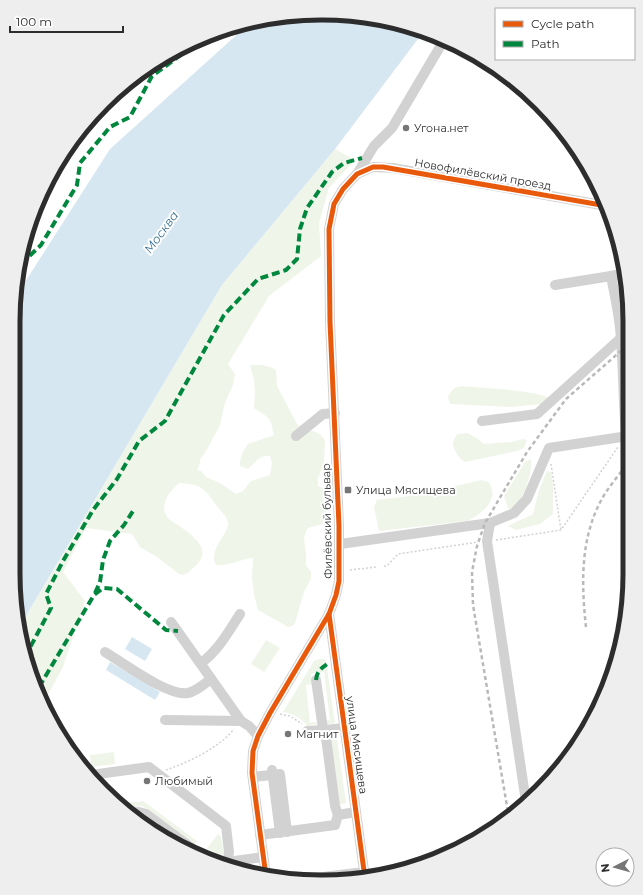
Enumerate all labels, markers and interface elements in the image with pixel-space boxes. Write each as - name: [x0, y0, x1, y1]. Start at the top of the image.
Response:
- scale bar: [10, 8, 123, 34]
- legend: [495, 8, 635, 60]
- text: 100 m: [16, 14, 52, 29]
- text: Cycle path: [531, 16, 594, 31]
- text: Path: [531, 36, 560, 51]
- place label: Угона.нет: [414, 121, 469, 135]
- marker: Угона.нет: [401, 123, 411, 133]
- street label: Новофилёвский проезд: [413, 155, 553, 193]
- water label: Москва: [141, 208, 181, 256]
- street label: Филёвский бульвар: [319, 463, 335, 579]
- place label: Улица Мясищева: [356, 483, 456, 497]
- marker: Улица Мясищева: [343, 485, 353, 495]
- street label: улица Мясищева: [343, 694, 371, 795]
- place label: Магнит: [296, 727, 339, 741]
- marker: Магнит: [283, 729, 293, 739]
- place label: Любимый: [155, 774, 213, 788]
- marker: Любимый: [142, 776, 152, 786]
- north arrow: [595, 847, 635, 887]
- text: N: [598, 863, 612, 873]

